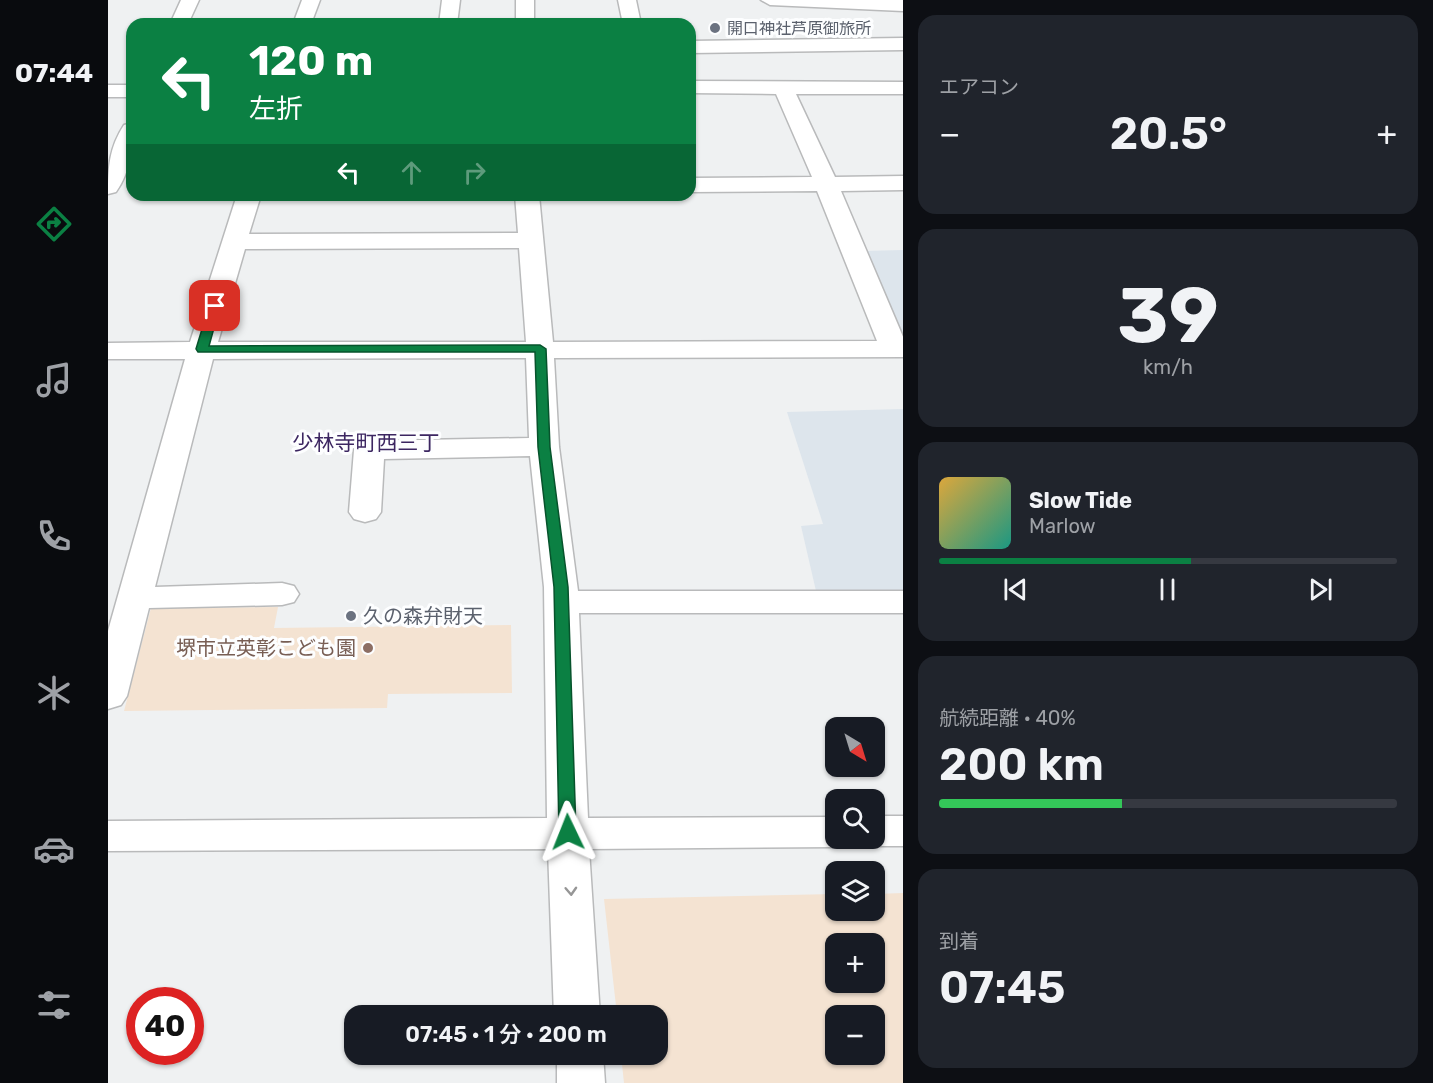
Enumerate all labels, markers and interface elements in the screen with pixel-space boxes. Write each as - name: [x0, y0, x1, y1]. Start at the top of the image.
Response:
- place label: 開口神社芦原御旅所: [727, 19, 871, 38]
- marker: 開口神社芦原御旅所: [708, 21, 722, 35]
- text: 120 m: [249, 36, 373, 86]
- icon: left: [150, 42, 228, 120]
- text: 07:44: [15, 57, 93, 89]
- text: エアコン: [939, 75, 1019, 99]
- text: 左折: [249, 93, 303, 125]
- text: 20.5°: [1110, 107, 1227, 160]
- text: −: [939, 114, 960, 153]
- text: +: [1376, 114, 1397, 153]
- icon: left: [332, 156, 365, 189]
- icon: ahead: [395, 156, 428, 189]
- icon: right: [458, 156, 491, 189]
- icon: directions: [33, 203, 75, 245]
- text: 39: [1117, 269, 1219, 362]
- pin: [189, 280, 240, 331]
- icon: arrive: [198, 289, 231, 322]
- text: km/h: [1143, 355, 1193, 379]
- icon: music: [33, 359, 75, 401]
- district label: 少林寺町西三丁: [293, 430, 440, 455]
- text: Slow Tide: [1029, 487, 1132, 514]
- text: Marlow: [1029, 514, 1096, 538]
- icon: phone: [33, 515, 75, 557]
- icon: previous: [999, 573, 1032, 606]
- icon: pause: [1151, 573, 1184, 606]
- icon: next: [1304, 573, 1337, 606]
- place label: 久の森弁財天: [363, 604, 483, 628]
- marker: 久の森弁財天: [344, 609, 358, 623]
- place label: 堺市立英彰こども園: [176, 636, 356, 660]
- marker: 堺市立英彰こども園: [361, 641, 375, 655]
- icon: climate: [33, 672, 75, 714]
- text: 航続距離 · 40%: [939, 706, 1076, 730]
- north arrow: [825, 717, 885, 777]
- map controls: [825, 717, 885, 1065]
- text: 200 km: [939, 738, 1104, 791]
- button: search: [825, 789, 885, 849]
- position arrow: [536, 800, 600, 864]
- icon: car: [33, 828, 75, 870]
- button: layers: [825, 861, 885, 921]
- one-way arrow: [564, 886, 577, 895]
- text: 到着: [939, 929, 979, 953]
- button: +: [825, 933, 885, 993]
- text: 07:45: [939, 961, 1065, 1014]
- icon: filters: [33, 984, 75, 1026]
- speed limit sign: 40: [126, 987, 204, 1065]
- button: −: [825, 1005, 885, 1065]
- text: 07:45 · 1 分 · 200 m: [405, 1021, 607, 1048]

